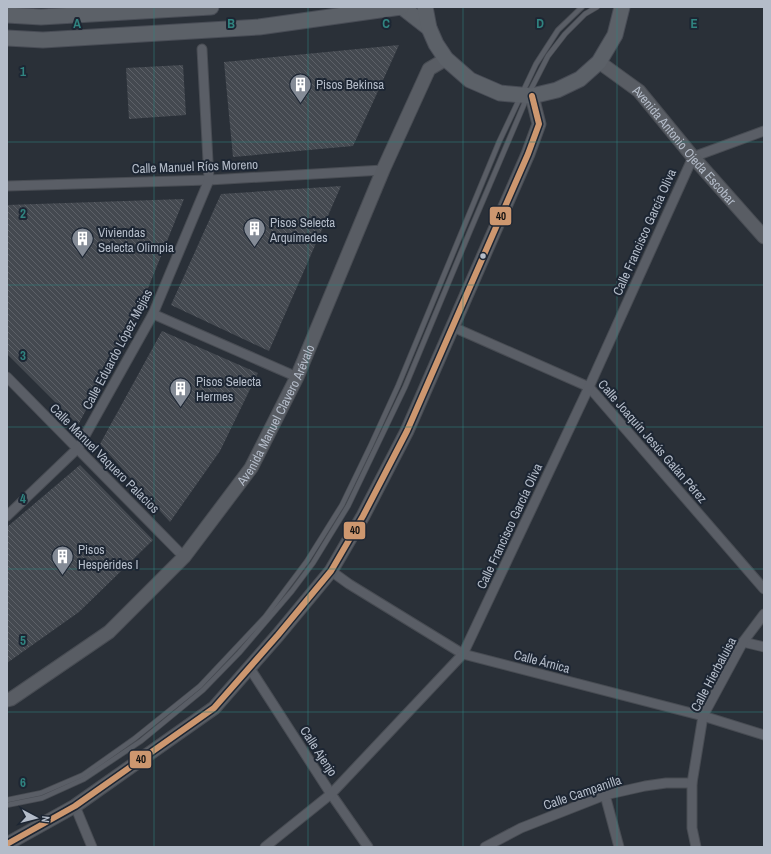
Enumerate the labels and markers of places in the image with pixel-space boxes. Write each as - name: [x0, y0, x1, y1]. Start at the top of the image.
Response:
- building icon: Pisos Bekinsa: [287, 71, 313, 104]
- place label: Pisos Bekinsa: [316, 76, 384, 93]
- place label: Pisos Selecta Arquímedes: [269, 214, 335, 246]
- building icon: Pisos Selecta Arquímedes: [242, 216, 268, 249]
- place label: Viviendas Selecta Olimpia: [98, 224, 174, 256]
- building icon: Viviendas Selecta Olimpia: [70, 226, 96, 259]
- unlabelled marker: [478, 251, 488, 261]
- place label: Pisos Selecta Hermes: [196, 373, 261, 405]
- building icon: Pisos Selecta Hermes: [167, 375, 193, 408]
- place label: Pisos Hespérides I: [78, 541, 138, 573]
- building icon: Pisos Hespérides I: [49, 543, 75, 576]

